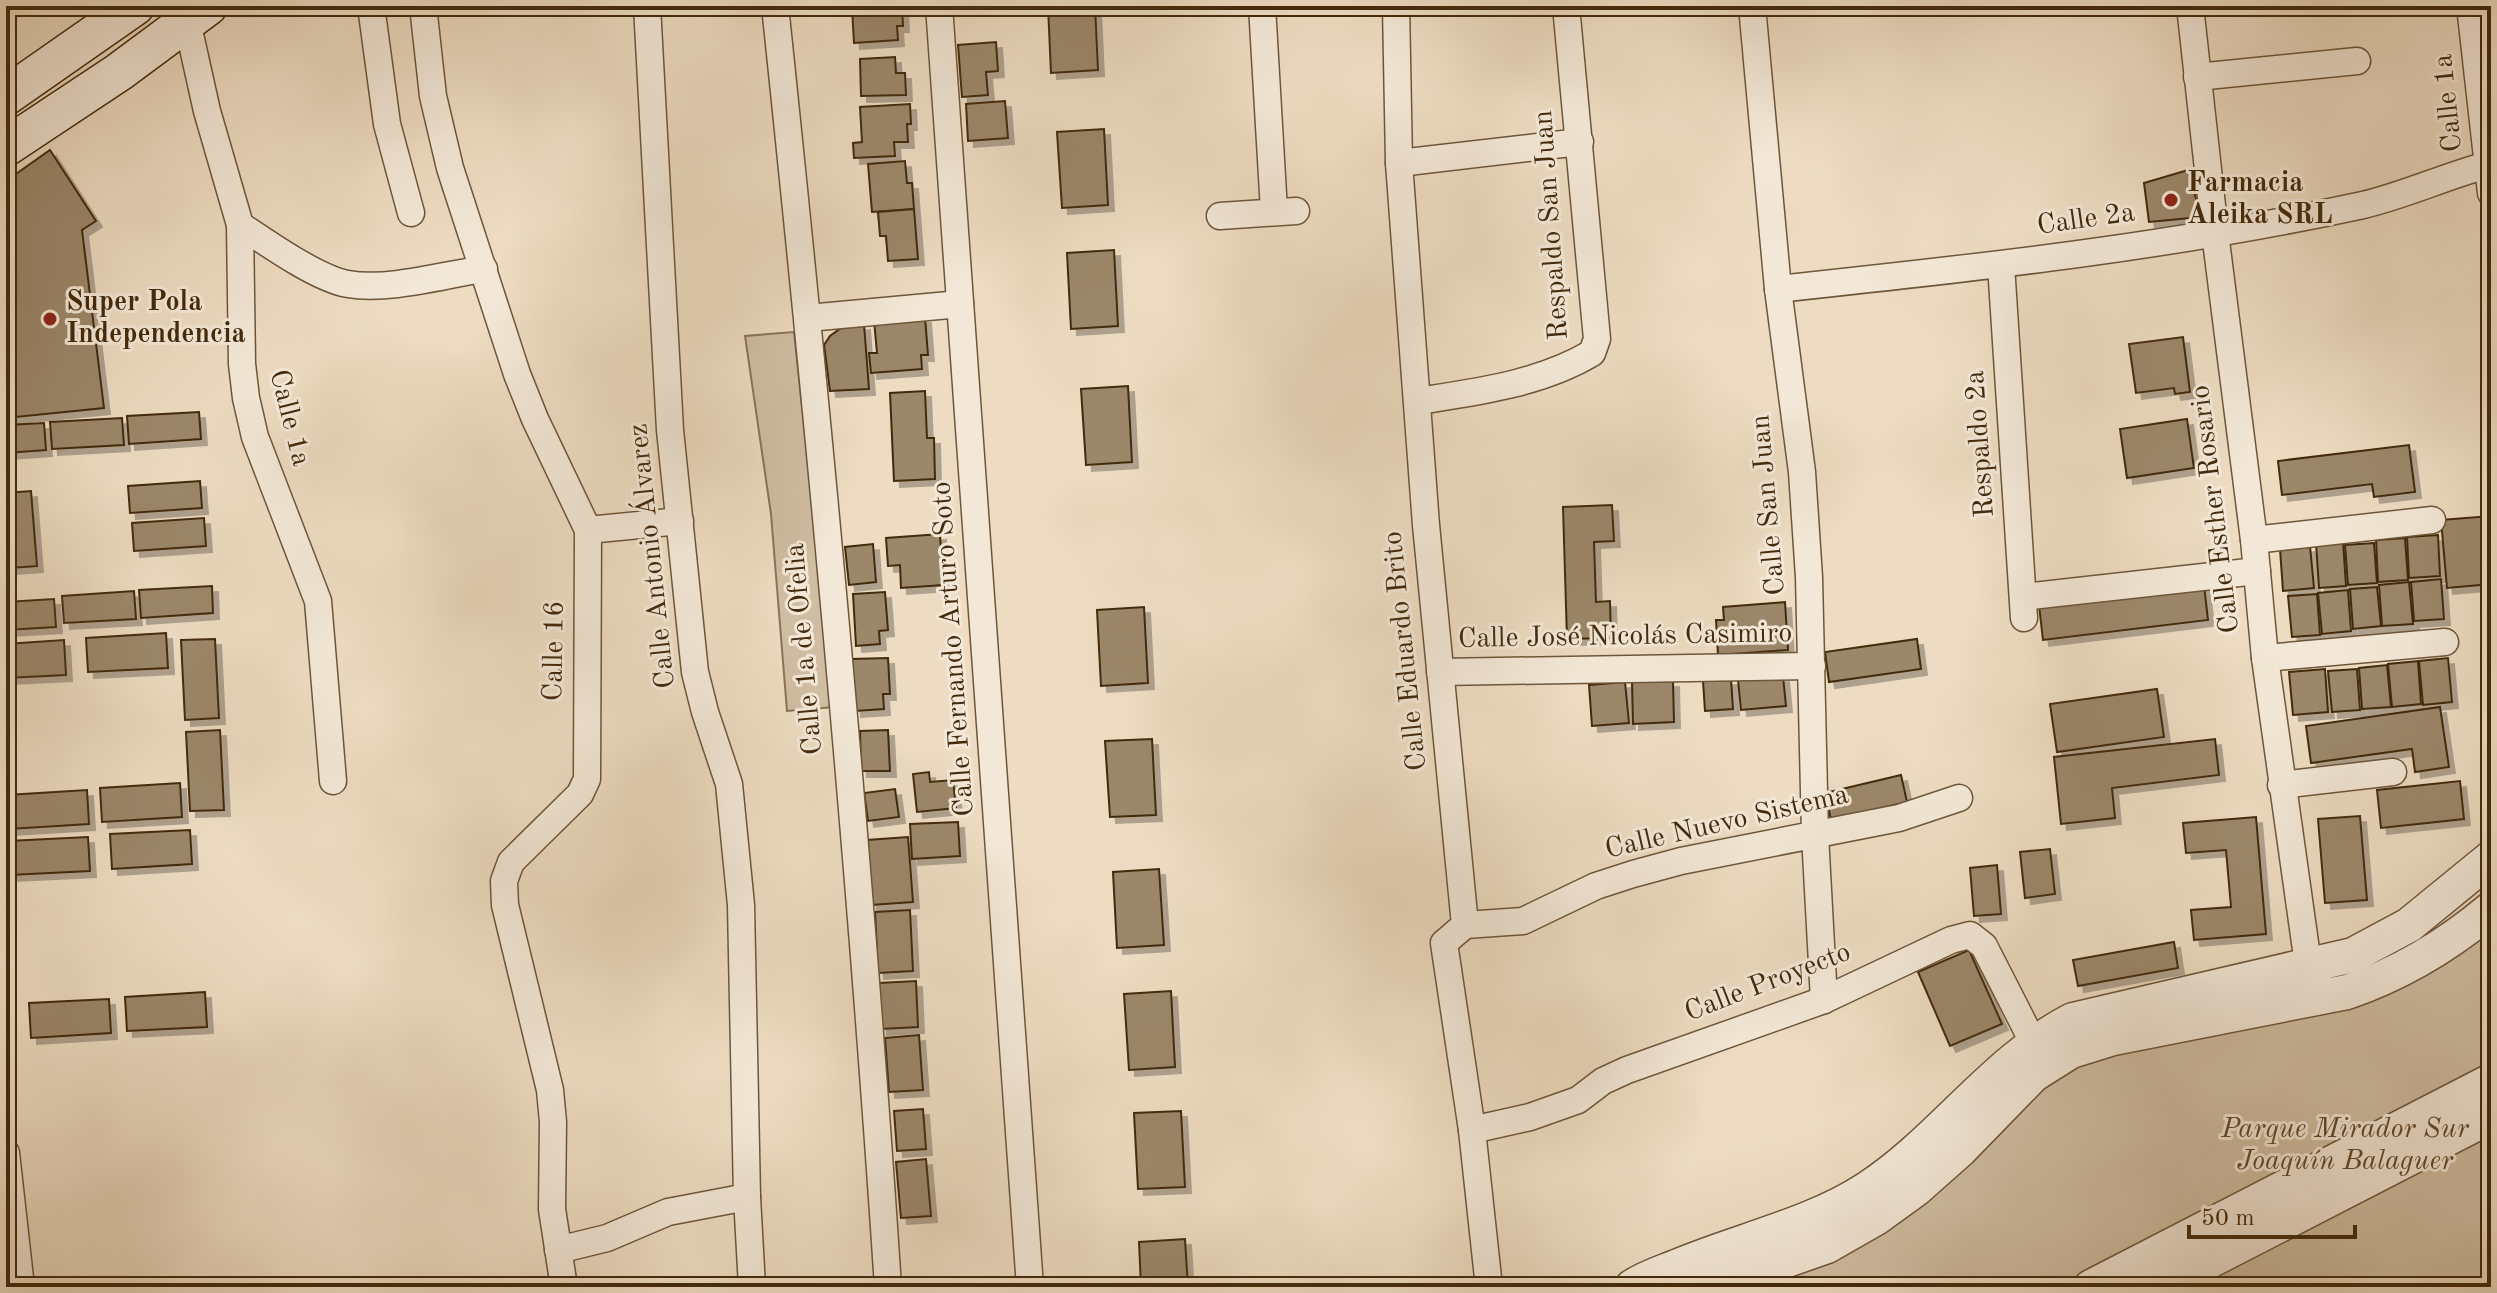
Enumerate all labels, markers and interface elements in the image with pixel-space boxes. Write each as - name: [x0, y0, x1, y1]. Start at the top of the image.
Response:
- street label: Calle 1a: [2430, 52, 2468, 153]
- street label: Respaldo San Juan: [1530, 109, 1574, 341]
- place label: Farmacia Aleika SRL: [2187, 170, 2333, 230]
- marker: Farmacia Aleika SRL: [2162, 191, 2180, 209]
- street label: Calle 2a: [2035, 199, 2137, 241]
- place label: Super Pola Independencia: [66, 289, 246, 349]
- marker: Super Pola Independencia: [41, 310, 59, 328]
- street label: Calle 1a: [263, 367, 315, 469]
- street label: Respaldo 2a: [1962, 369, 2000, 519]
- street label: Calle Esther Rosario: [2187, 383, 2245, 635]
- street label: Calle San Juan: [1747, 413, 1791, 597]
- street label: Calle Antonio Álvarez: [620, 422, 681, 690]
- street label: Calle Fernando Arturo Soto: [928, 480, 980, 818]
- street label: Calle Eduardo Brito: [1379, 530, 1433, 772]
- street label: Calle 1a de Ofelia: [782, 542, 828, 756]
- street label: Calle 16: [540, 600, 570, 702]
- street label: Calle José Nicolás Casimiro: [1458, 620, 1792, 654]
- street label: Calle Nuevo Sistema: [1603, 781, 1852, 865]
- street label: Calle Proyecto: [1681, 939, 1855, 1027]
- park label: Parque Mirador Sur Joaquín Balaguer: [2220, 1116, 2470, 1176]
- scale bar: [2189, 1189, 2355, 1239]
- text: 50 m: [2201, 1207, 2255, 1231]

